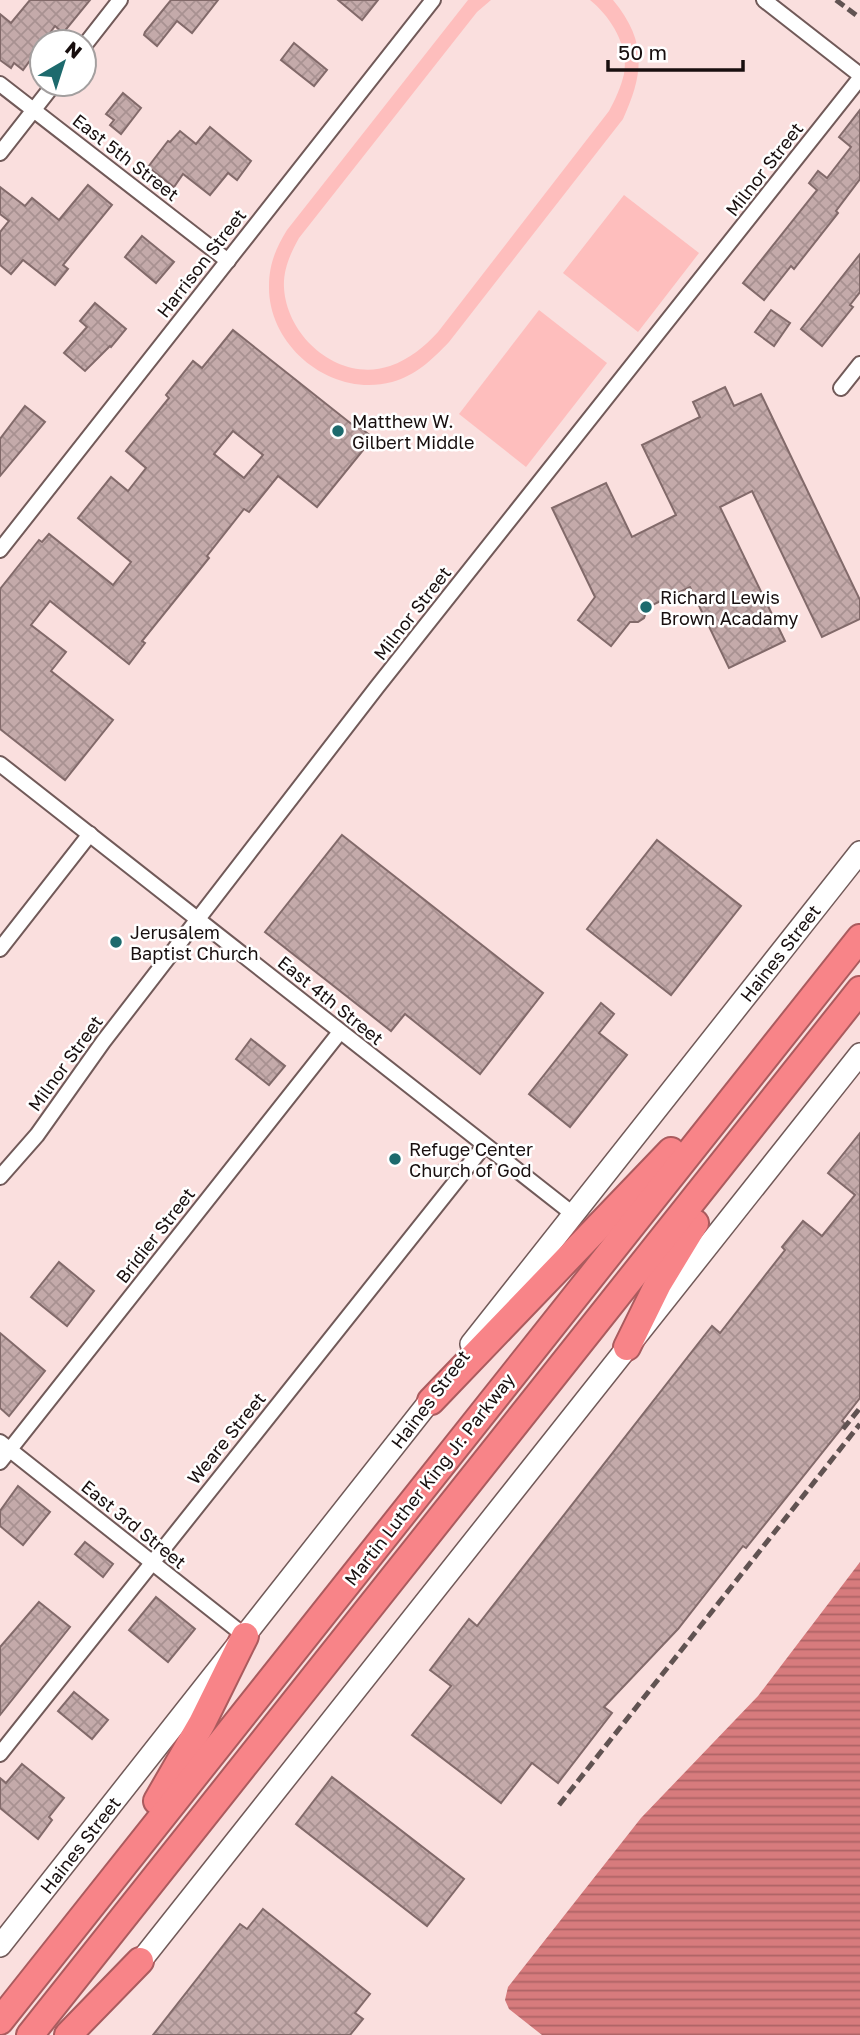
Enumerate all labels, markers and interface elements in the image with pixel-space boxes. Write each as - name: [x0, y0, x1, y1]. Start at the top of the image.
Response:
- north arrow: [28, 28, 98, 98]
- scale bar: [608, 28, 743, 72]
- text: N: [61, 36, 87, 63]
- text: 50 m: [618, 39, 667, 65]
- street label: East 5th Street: [69, 109, 183, 205]
- street label: Milnor Street: [721, 118, 807, 220]
- street label: Harrison Street: [152, 204, 250, 322]
- place label: Matthew W. Gilbert Middle: [352, 410, 474, 453]
- marker: Matthew W. Gilbert Middle: [330, 423, 346, 439]
- street label: Milnor Street: [369, 562, 455, 664]
- place label: Richard Lewis Brown Acadamy: [660, 586, 798, 629]
- marker: Richard Lewis Brown Acadamy: [638, 599, 654, 615]
- street label: Haines Street: [735, 900, 825, 1006]
- place label: Jerusalem Baptist Church: [130, 921, 258, 964]
- marker: Jerusalem Baptist Church: [108, 934, 124, 950]
- street label: East 4th Street: [274, 951, 388, 1049]
- street label: Milnor Street: [23, 1011, 107, 1115]
- place label: Refuge Center Church of God: [409, 1138, 533, 1181]
- marker: Refuge Center Church of God: [387, 1151, 403, 1167]
- street label: Bridier Street: [111, 1183, 199, 1287]
- street label: Haines Street: [386, 1345, 474, 1453]
- street label: Martin Luther King Jr. Parkway: [339, 1368, 519, 1590]
- street label: Weare Street: [182, 1387, 270, 1489]
- street label: East 3rd Street: [77, 1475, 191, 1573]
- street label: Haines Street: [35, 1792, 125, 1898]

